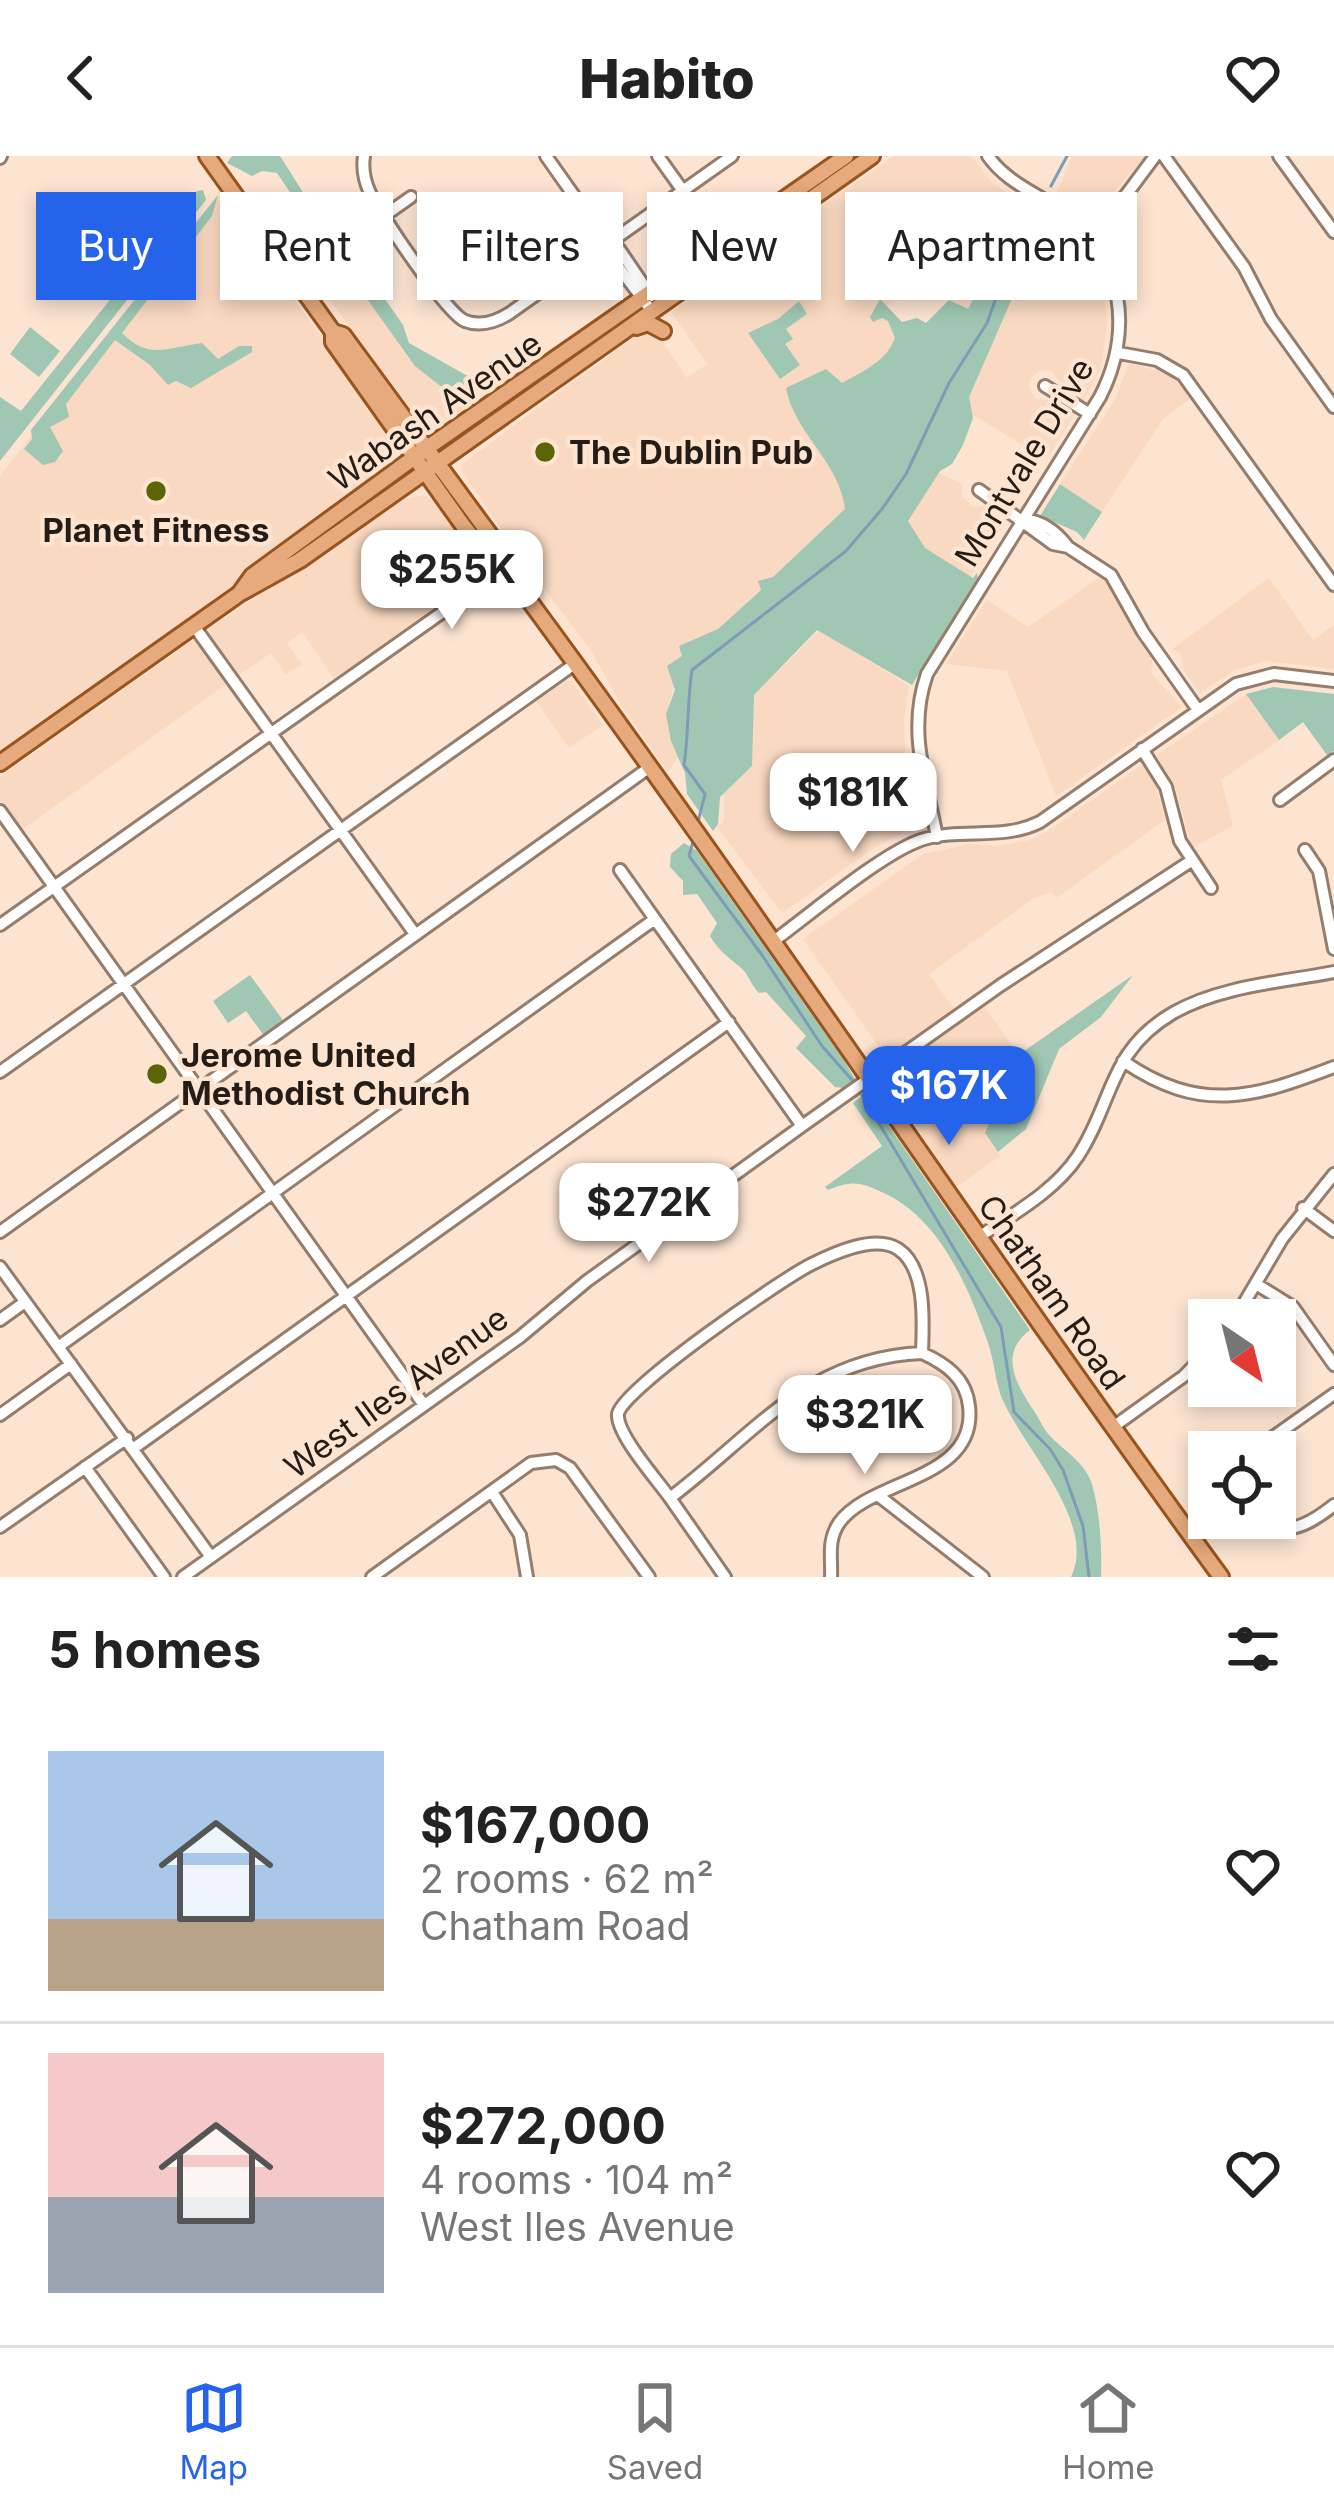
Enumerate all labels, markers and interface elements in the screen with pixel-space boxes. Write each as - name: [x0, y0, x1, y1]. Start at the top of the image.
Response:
- icon: back: [48, 45, 114, 111]
- icon: heart: [1220, 45, 1286, 111]
- text: Habito: [579, 46, 755, 111]
- chip: Buy: [36, 192, 196, 300]
- chip: Rent: [220, 192, 393, 300]
- chip: Filters: [417, 192, 623, 300]
- chip: New: [647, 192, 821, 300]
- chip: Apartment: [845, 192, 1137, 300]
- street label: Wabash Avenue: [321, 323, 549, 499]
- street label: Montvale Drive: [946, 351, 1102, 573]
- place label: The Dublin Pub: [569, 432, 813, 472]
- marker: The Dublin Pub: [532, 439, 558, 465]
- marker: Planet Fitness: [143, 478, 169, 504]
- place label: Planet Fitness: [42, 510, 270, 550]
- pin: $255K: [368, 530, 536, 632]
- text: $255K: [388, 545, 516, 592]
- pin: $181K: [769, 753, 937, 855]
- text: $181K: [797, 768, 909, 815]
- place label: Jerome United Methodist Church: [181, 1035, 471, 1113]
- pin: $167K: [865, 1046, 1033, 1148]
- marker: Jerome United Methodist Church: [144, 1061, 170, 1087]
- text: $167K: [890, 1061, 1008, 1108]
- pin: $272K: [565, 1163, 733, 1265]
- text: $272K: [586, 1178, 712, 1225]
- street label: Chatham Road: [970, 1187, 1134, 1397]
- street label: West Iles Avenue: [277, 1298, 515, 1486]
- north arrow: [1188, 1299, 1296, 1407]
- map controls: [1188, 1299, 1296, 1539]
- pin: $321K: [781, 1375, 949, 1477]
- text: $321K: [805, 1390, 925, 1437]
- button: locate: [1188, 1431, 1296, 1539]
- icon: filters: [1220, 1616, 1286, 1682]
- text: 5 homes: [48, 1619, 261, 1680]
- text: $167,000: [420, 1794, 651, 1855]
- icon: home: [144, 1799, 288, 1943]
- icon: heart: [1220, 1838, 1286, 1904]
- text: 2 rooms · 62 m²: [420, 1855, 714, 1902]
- text: Chatham Road: [420, 1902, 690, 1949]
- text: $272,000: [420, 2095, 666, 2156]
- icon: home: [144, 2101, 288, 2245]
- icon: heart: [1220, 2140, 1286, 2206]
- text: 4 rooms · 104 m²: [420, 2156, 733, 2203]
- text: West Iles Avenue: [420, 2203, 735, 2250]
- tab: Map: [179, 2375, 248, 2487]
- tab: Saved: [607, 2375, 703, 2487]
- tab: Home: [1062, 2375, 1155, 2487]

